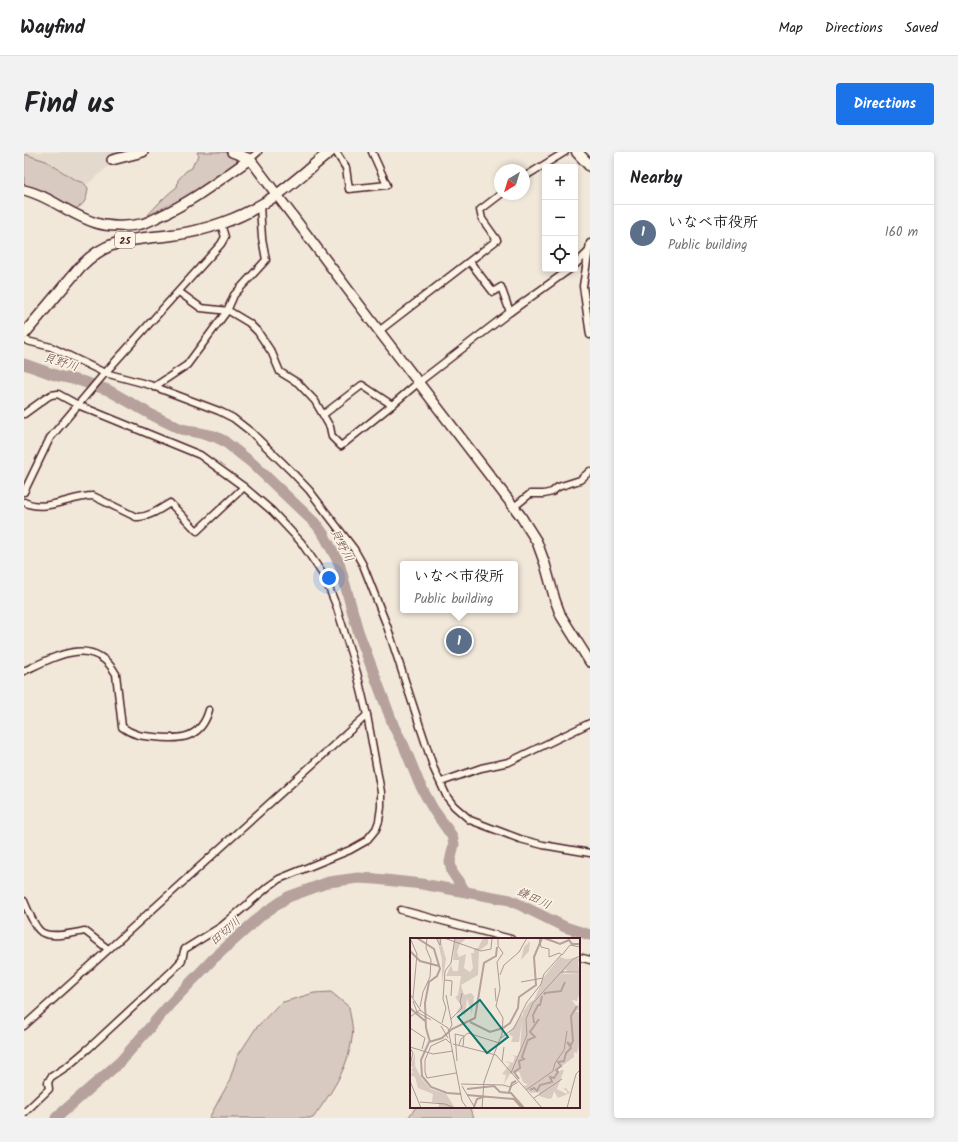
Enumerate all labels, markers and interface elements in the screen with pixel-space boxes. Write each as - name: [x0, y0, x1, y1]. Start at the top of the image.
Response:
- text: Wayfind: [20, 13, 85, 43]
- text: Map: [778, 17, 803, 39]
- text: Directions: [825, 17, 883, 39]
- text: Saved: [905, 17, 938, 39]
- text: Find us: [24, 82, 115, 127]
- button: Directions: [836, 83, 934, 125]
- north arrow: [494, 164, 530, 200]
- map controls: [542, 164, 578, 272]
- button: +: [542, 164, 578, 200]
- text: Nearby: [630, 165, 682, 192]
- button: −: [542, 200, 578, 236]
- text: いなべ市役所: [668, 211, 758, 235]
- text: 1: [641, 222, 645, 243]
- text: 160 m: [885, 222, 918, 243]
- road number: 25: [115, 232, 135, 248]
- text: Public building: [668, 235, 747, 256]
- button: locate: [542, 236, 578, 272]
- water label: 貝野川: [41, 348, 81, 377]
- water label: 貝野川: [325, 525, 358, 566]
- popup: [400, 561, 518, 613]
- text: いなべ市役所: [414, 565, 504, 589]
- your location: [319, 568, 339, 588]
- text: Public building: [414, 589, 493, 610]
- pin: 1: [446, 626, 472, 656]
- water label: 鎌田川: [513, 882, 554, 915]
- water label: 田切川: [206, 912, 245, 950]
- inset map: [410, 938, 580, 1108]

